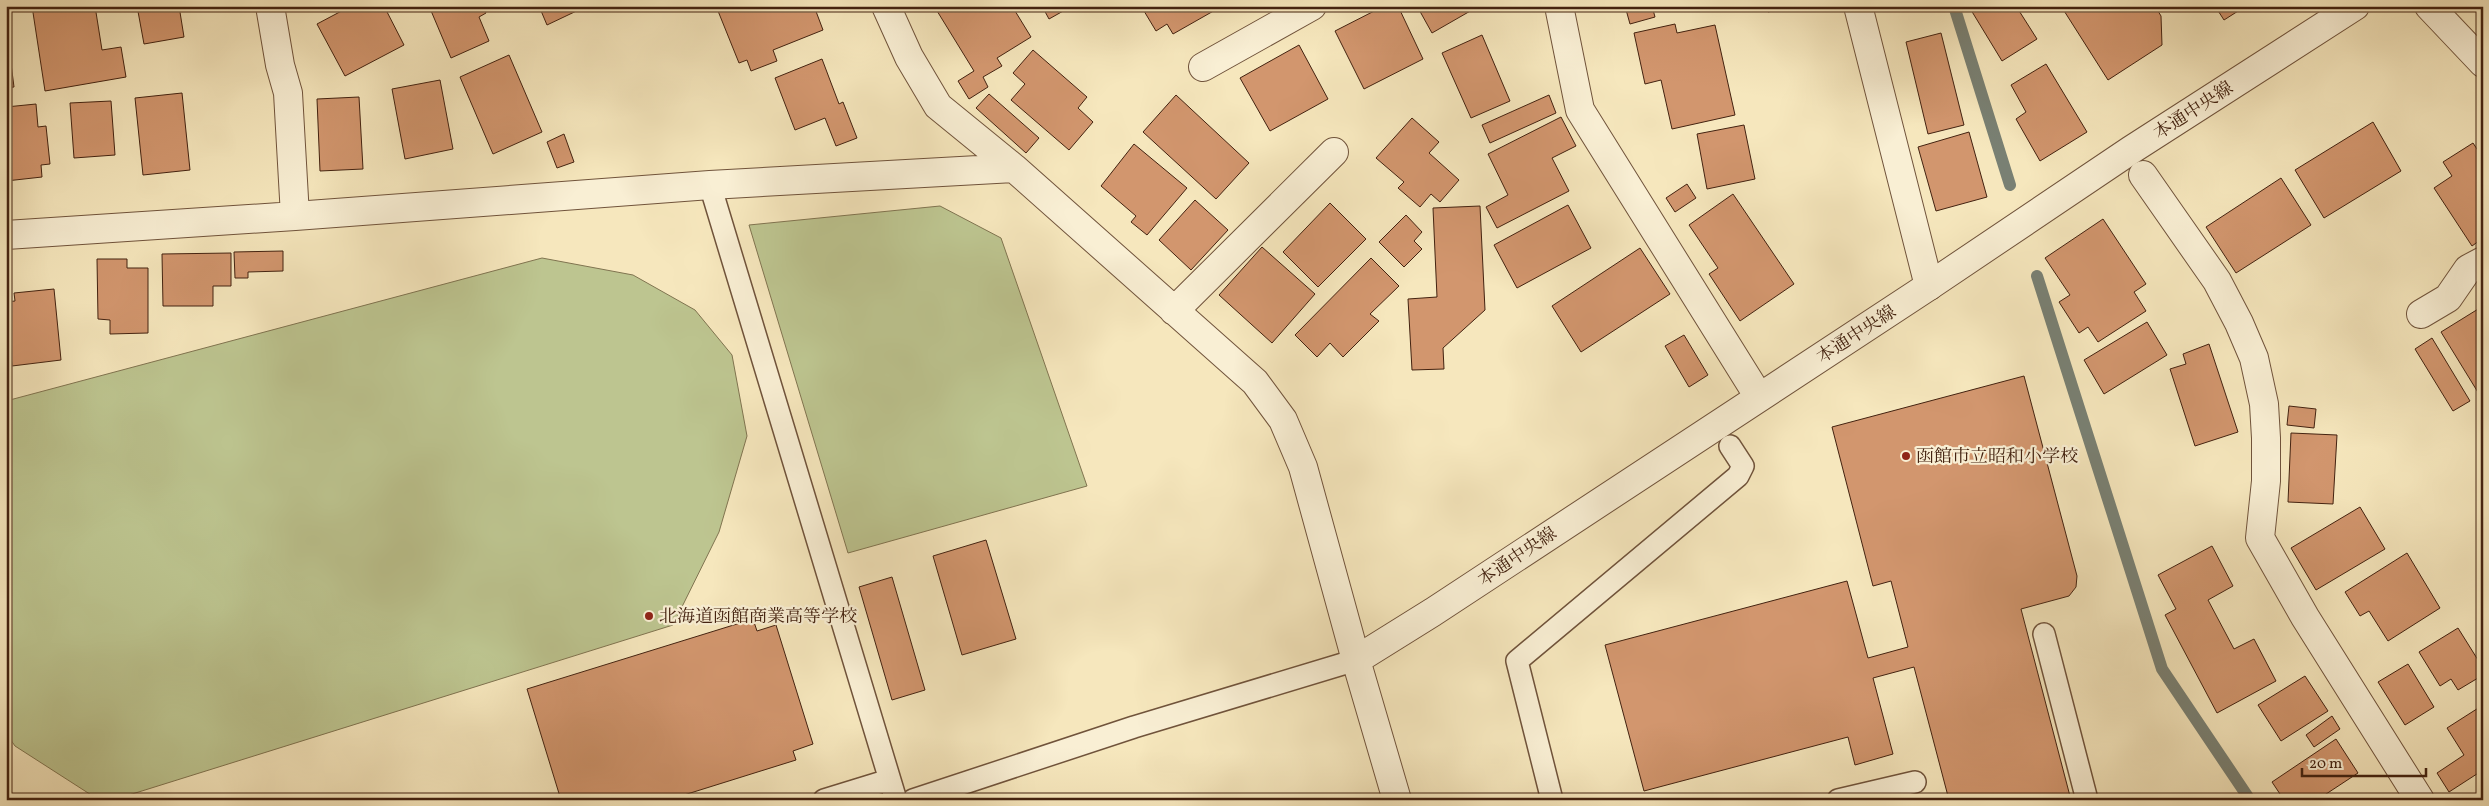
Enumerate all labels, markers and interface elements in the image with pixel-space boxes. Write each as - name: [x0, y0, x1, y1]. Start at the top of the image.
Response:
- street label: 本通中央線: [2149, 76, 2238, 146]
- street label: 本通中央線: [1812, 300, 1901, 370]
- place label: 函館市立昭和小学校: [1916, 445, 2078, 470]
- marker: 函館市立昭和小学校: [1900, 450, 1912, 462]
- street label: 本通中央線: [1474, 522, 1562, 593]
- place label: 北海道函館商業高等学校: [659, 605, 857, 630]
- marker: 北海道函館商業高等学校: [643, 610, 655, 622]
- scale bar: [2302, 746, 2425, 778]
- text: 20 m: [2309, 754, 2342, 775]

